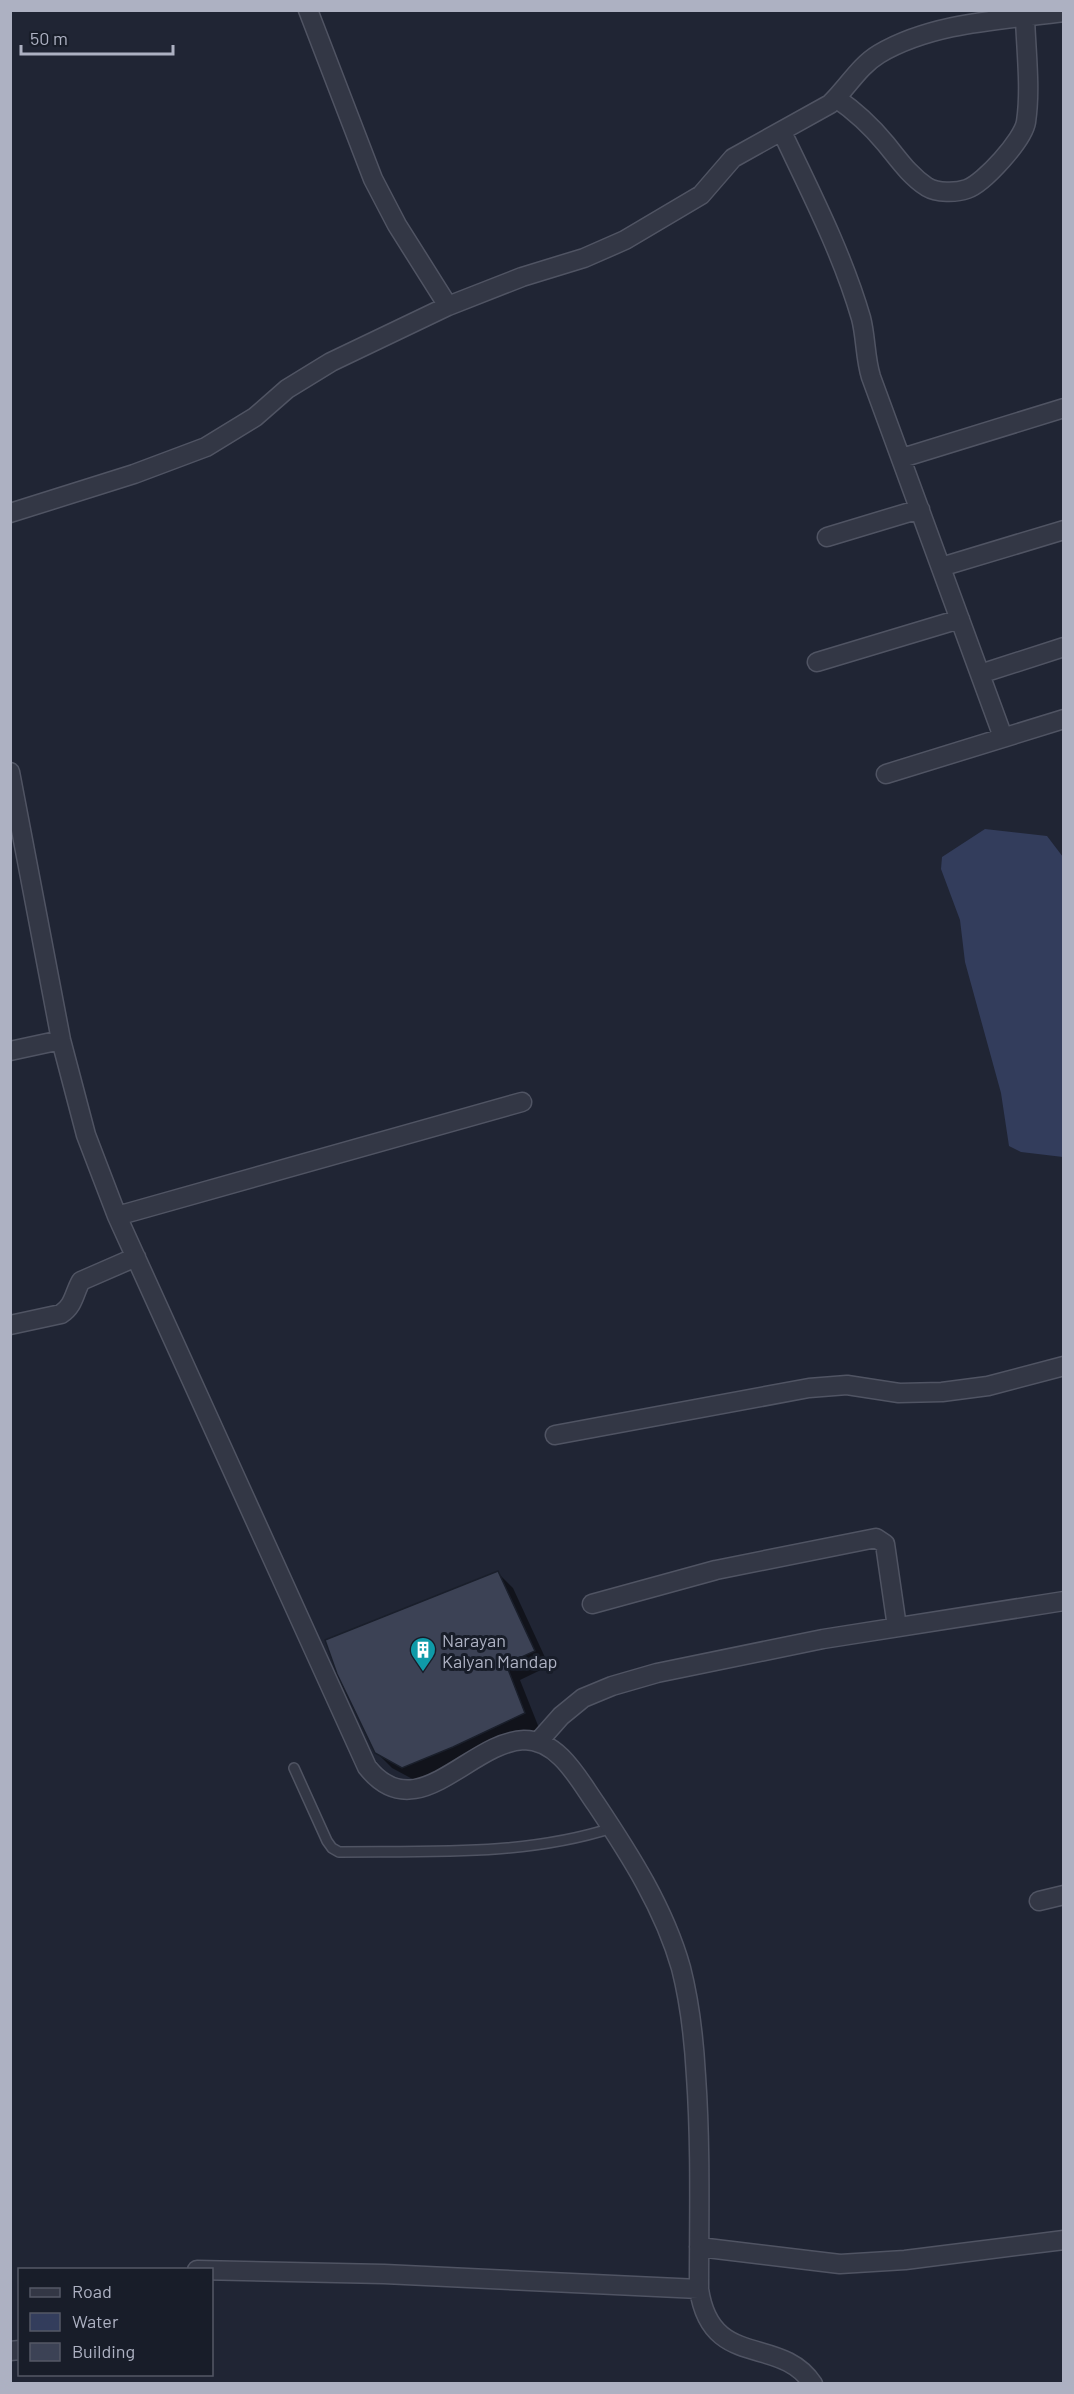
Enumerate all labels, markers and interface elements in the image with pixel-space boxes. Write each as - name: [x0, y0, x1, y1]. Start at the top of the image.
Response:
- scale bar: [21, 18, 172, 56]
- text: 50 m: [30, 27, 68, 49]
- place label: Narayan Kalyan Mandap: [442, 1629, 558, 1672]
- building icon: Narayan Kalyan Mandap: [408, 1635, 438, 1673]
- legend: [18, 2268, 213, 2376]
- text: Road: [72, 2280, 112, 2302]
- text: Water: [72, 2310, 119, 2332]
- text: Building: [72, 2340, 135, 2362]

